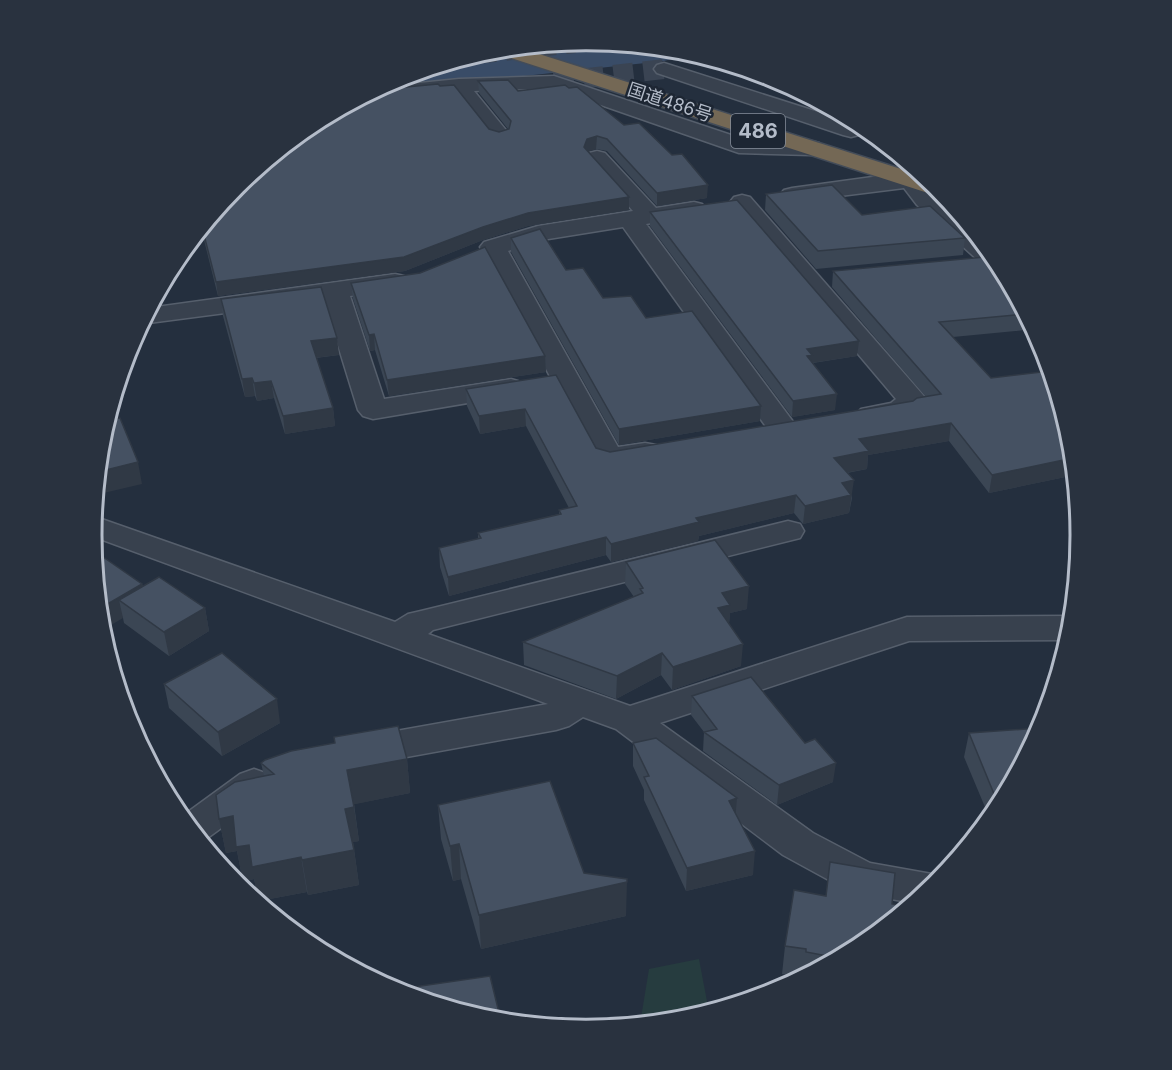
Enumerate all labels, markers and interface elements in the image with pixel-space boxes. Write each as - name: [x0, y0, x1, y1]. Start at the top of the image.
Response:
- street label: 国道486号: [625, 78, 715, 126]
- road number: 486: [731, 114, 785, 148]

